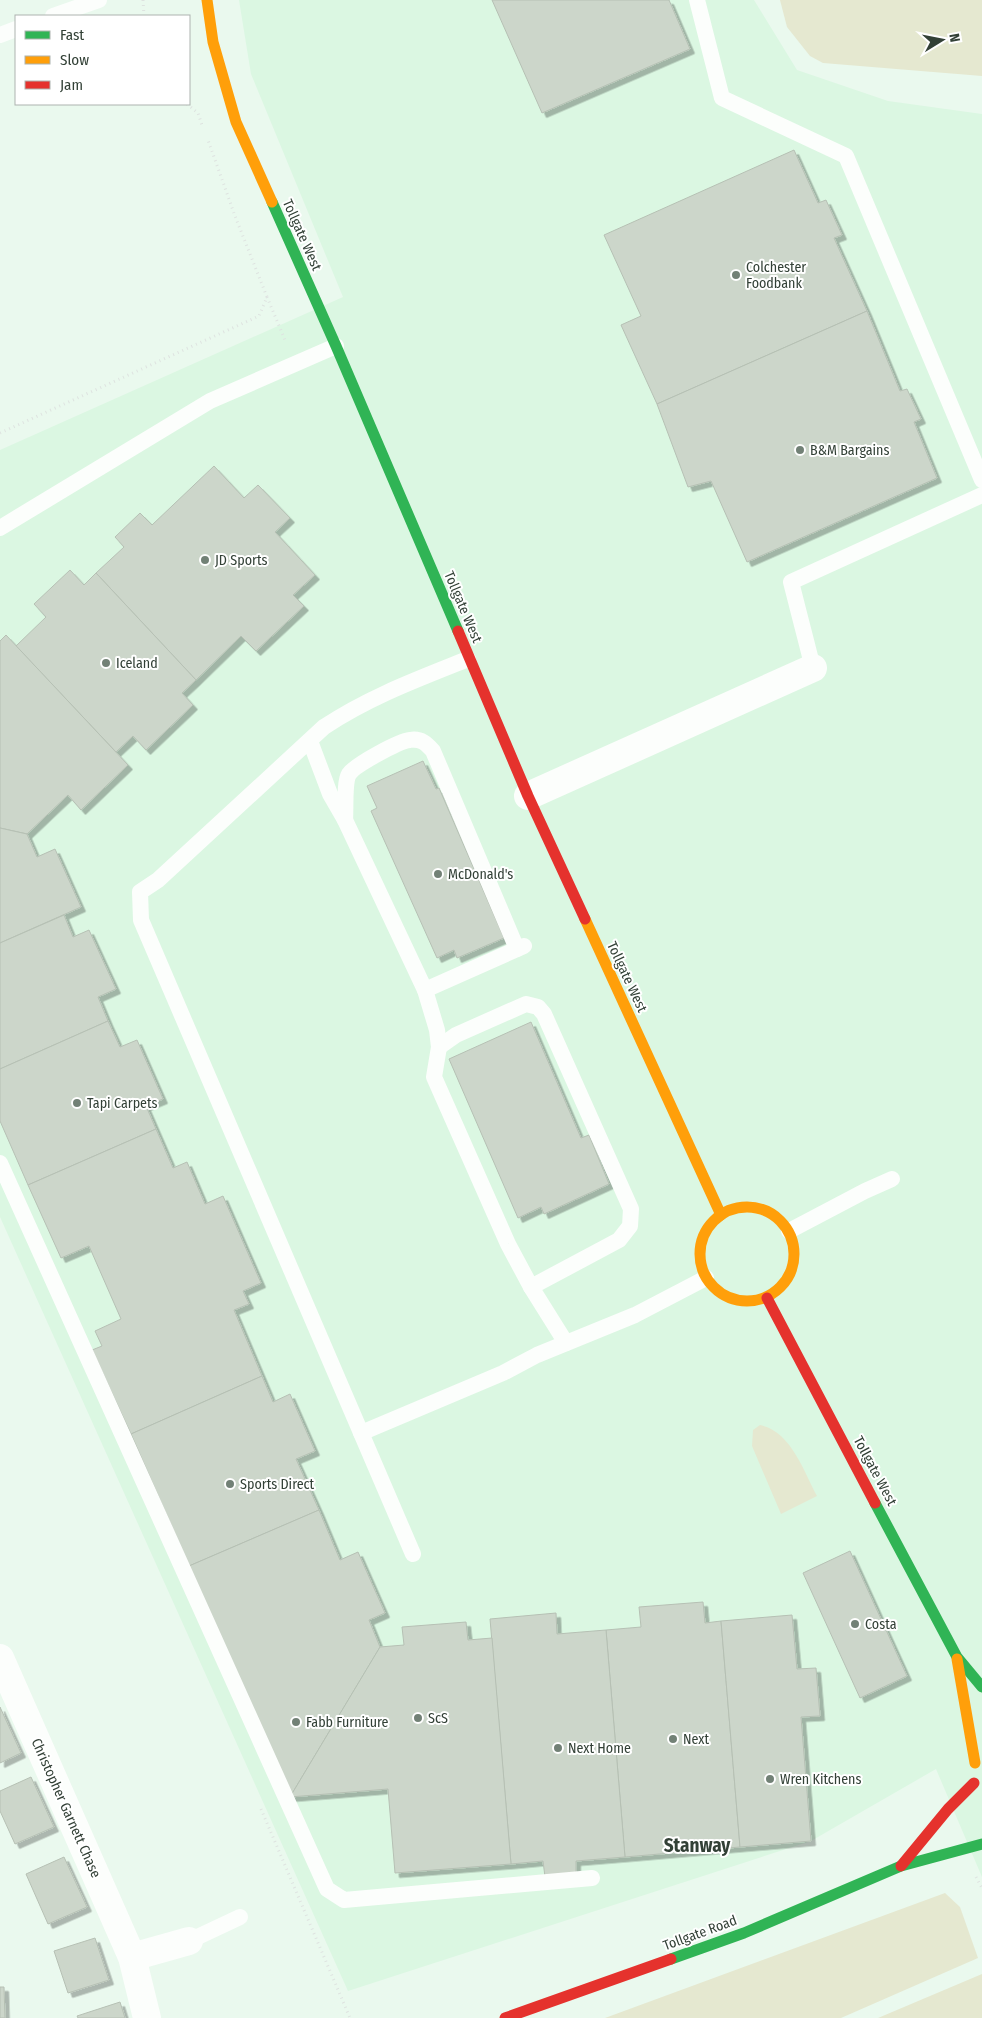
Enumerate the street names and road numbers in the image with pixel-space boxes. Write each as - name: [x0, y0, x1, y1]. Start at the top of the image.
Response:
- street label: Tollgate West: [279, 197, 325, 274]
- street label: Tollgate West: [440, 569, 486, 646]
- street label: Tollgate West: [603, 939, 651, 1015]
- street label: Tollgate West: [850, 1433, 901, 1509]
- street label: Christopher Garnett Chase: [28, 1736, 104, 1880]
- street label: Tollgate Road: [661, 1912, 739, 1954]

